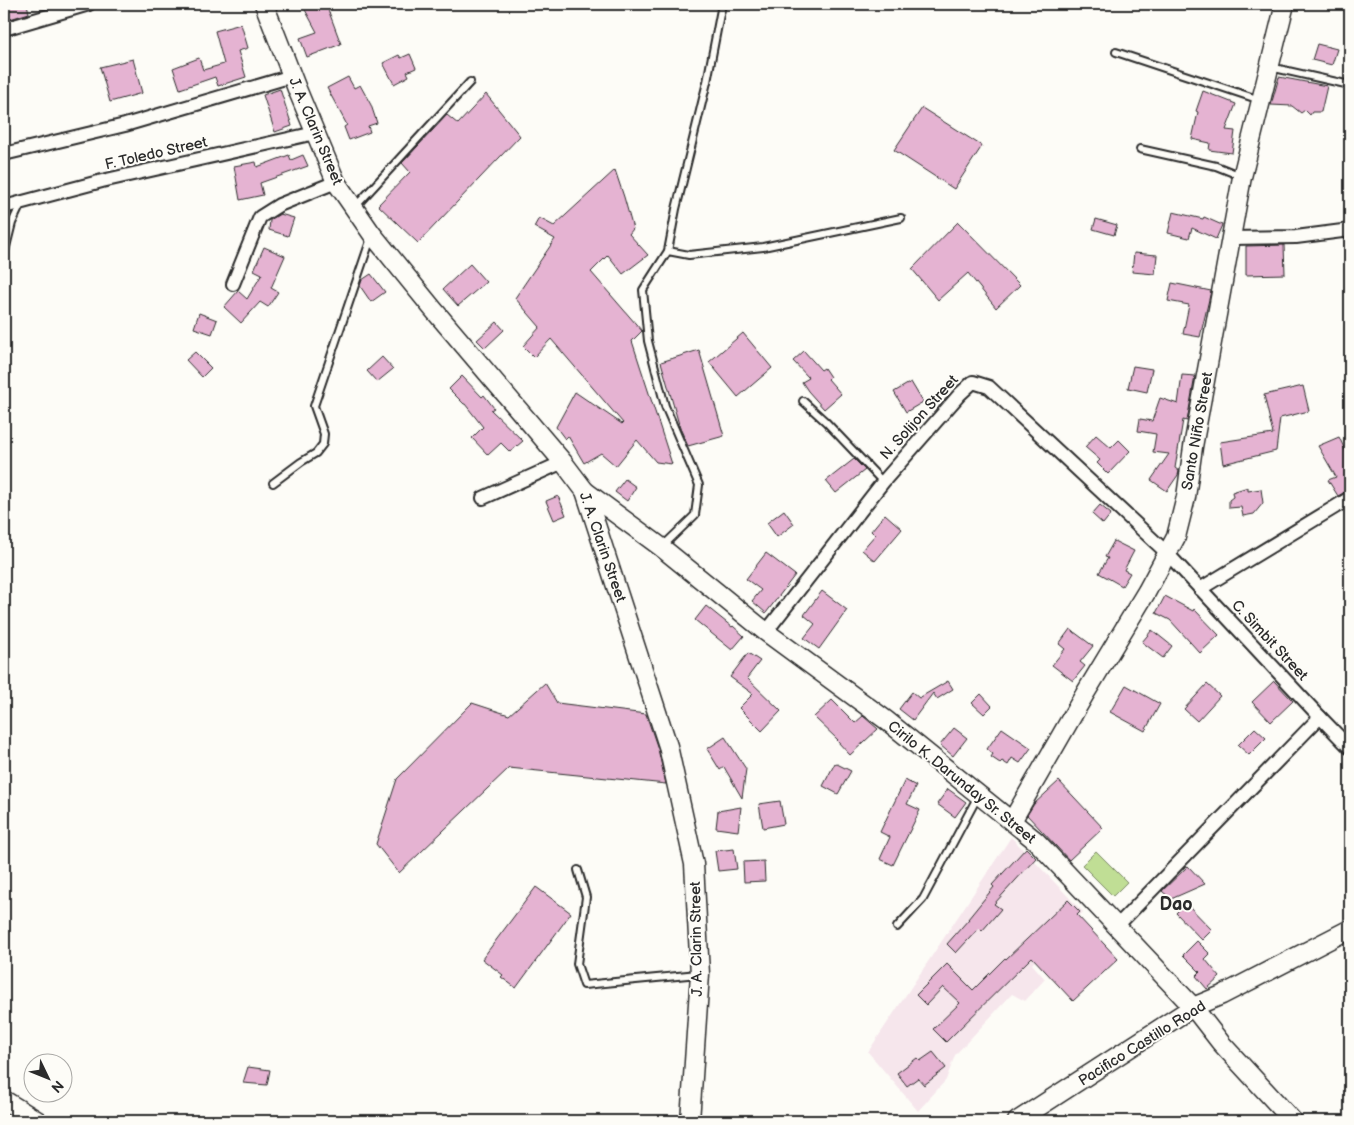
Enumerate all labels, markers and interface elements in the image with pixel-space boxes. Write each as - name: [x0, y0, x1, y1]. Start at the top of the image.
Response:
- street label: J. A. Clarin Street: [284, 74, 347, 188]
- street label: F. Toledo Street: [103, 132, 210, 174]
- street label: Santo Niño Street: [1178, 370, 1217, 492]
- street label: N. Solijon Street: [876, 371, 963, 464]
- street label: J. A. Clarin Street: [575, 490, 630, 605]
- street label: C. Simbit Street: [1227, 596, 1312, 685]
- street label: Cirilo K. Darunday Sr. Street: [884, 717, 1040, 848]
- street label: J. A. Clarin Street: [686, 881, 707, 997]
- district label: Dao: [1159, 894, 1193, 915]
- street label: Pacifico Castillo Road: [1075, 996, 1210, 1090]
- north arrow: [22, 1052, 72, 1102]
- text: N: [47, 1077, 67, 1096]

